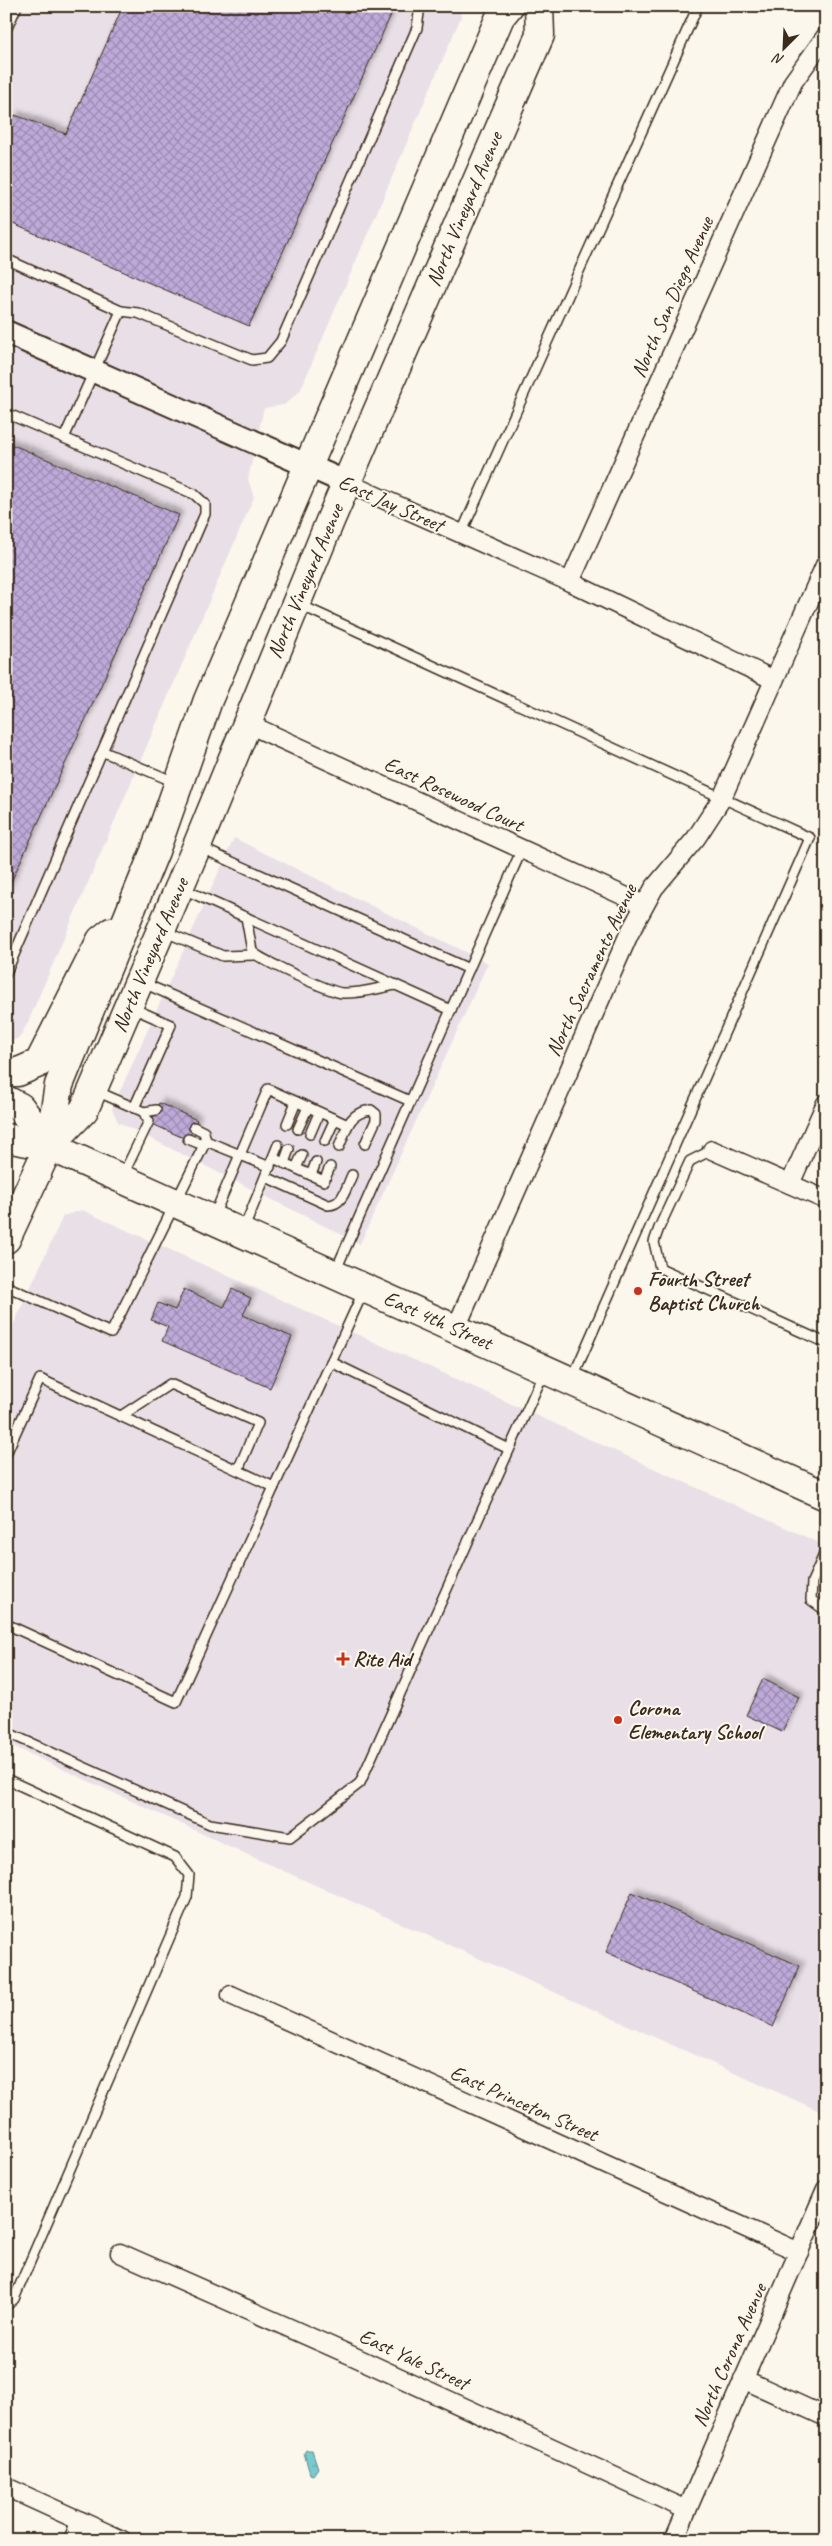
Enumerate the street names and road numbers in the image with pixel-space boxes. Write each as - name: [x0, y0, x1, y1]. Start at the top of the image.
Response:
- street label: North Vineyard Avenue: [420, 126, 509, 290]
- street label: North San Diego Avenue: [625, 211, 720, 381]
- street label: East Jay Street: [335, 468, 450, 539]
- street label: North Vineyard Avenue: [261, 498, 350, 662]
- street label: East Rosewood Court: [380, 750, 530, 838]
- street label: North Vineyard Avenue: [106, 872, 195, 1036]
- street label: North Sacramento Avenue: [540, 879, 643, 1060]
- street label: East 4th Street: [380, 1285, 498, 1356]
- street label: East Princeton Street: [446, 2059, 604, 2148]
- street label: North Corona Avenue: [686, 2278, 773, 2430]
- street label: East Yale Street: [355, 2322, 476, 2397]

